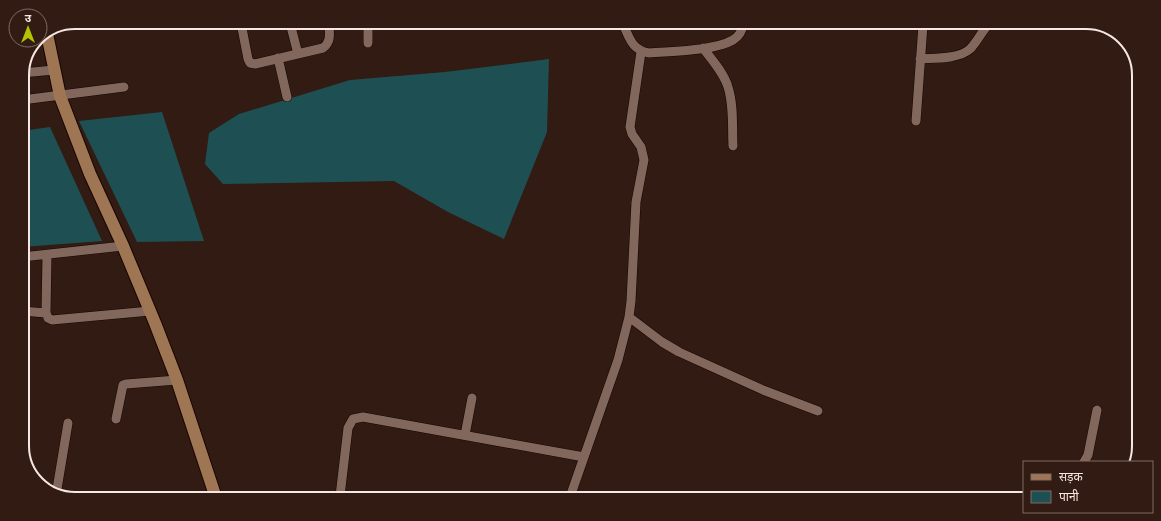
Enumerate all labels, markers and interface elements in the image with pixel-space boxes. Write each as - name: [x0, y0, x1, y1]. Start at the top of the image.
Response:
- north arrow: [8, 8, 48, 48]
- text: उ: [25, 12, 32, 26]
- legend: [1023, 461, 1153, 513]
- text: सड़क: [1059, 470, 1084, 486]
- text: पानी: [1059, 489, 1080, 506]

